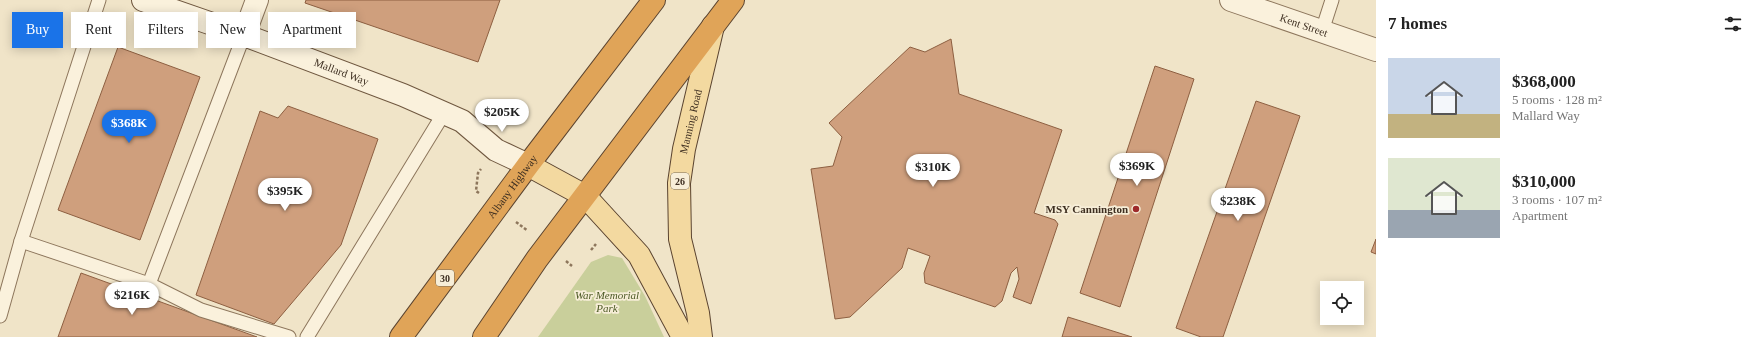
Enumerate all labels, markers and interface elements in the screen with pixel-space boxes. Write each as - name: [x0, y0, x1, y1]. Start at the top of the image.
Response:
- street label: Kent Street: [1278, 11, 1329, 39]
- chip: Buy: [12, 12, 63, 48]
- chip: Rent: [71, 12, 126, 48]
- chip: Filters: [134, 12, 198, 48]
- chip: New: [206, 12, 260, 48]
- chip: Apartment: [268, 12, 356, 48]
- icon: filters: [1722, 13, 1744, 35]
- text: 7 homes: [1388, 14, 1447, 33]
- street label: Mallard Way: [312, 56, 371, 88]
- text: $368,000: [1512, 72, 1576, 91]
- icon: home: [1420, 74, 1468, 122]
- street label: Manning Road: [677, 88, 704, 155]
- text: 5 rooms · 128 m²: [1512, 92, 1602, 107]
- pin: $205K: [474, 99, 530, 133]
- text: $205K: [484, 104, 520, 119]
- text: Mallard Way: [1512, 108, 1580, 123]
- pin: $368K: [101, 110, 157, 144]
- text: $368K: [111, 115, 147, 130]
- street label: Albany Highway: [485, 152, 540, 221]
- pin: $369K: [1109, 153, 1165, 187]
- pin: $310K: [905, 154, 961, 188]
- text: $369K: [1119, 158, 1155, 173]
- text: $310K: [915, 159, 951, 174]
- text: $310,000: [1512, 172, 1576, 191]
- road number: 26: [671, 173, 689, 189]
- icon: home: [1420, 174, 1468, 222]
- pin: $395K: [257, 178, 313, 212]
- text: $395K: [267, 183, 303, 198]
- pin: $238K: [1210, 188, 1266, 222]
- text: 3 rooms · 107 m²: [1512, 192, 1602, 207]
- text: $238K: [1220, 193, 1256, 208]
- place label: MSY Cannington: [1046, 203, 1128, 215]
- marker: MSY Cannington: [1131, 204, 1141, 214]
- text: Apartment: [1512, 208, 1568, 223]
- road number: 30: [436, 270, 454, 286]
- map controls: [1320, 281, 1364, 325]
- button: locate: [1320, 281, 1364, 325]
- pin: $216K: [104, 282, 160, 316]
- text: $216K: [114, 287, 150, 302]
- park label: War Memorial Park: [575, 289, 639, 314]

